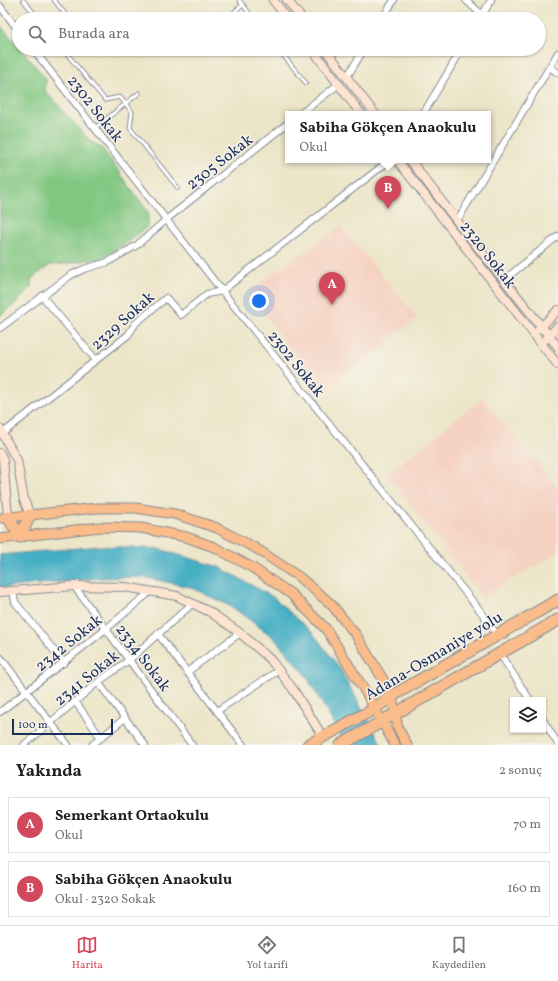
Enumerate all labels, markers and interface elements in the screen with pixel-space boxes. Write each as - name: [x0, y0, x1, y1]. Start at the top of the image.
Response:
- search box: [12, 12, 546, 56]
- icon: search: [26, 23, 48, 45]
- text: Burada ara: [58, 24, 130, 45]
- street label: 2302 Sokak: [61, 71, 128, 148]
- popup: [285, 111, 491, 163]
- text: Sabiha Gökçen Anaokulu: [299, 118, 477, 139]
- street label: 2305 Sokak: [182, 129, 258, 196]
- text: Okul: [299, 139, 327, 157]
- pin: B: [375, 176, 401, 209]
- street label: 2320 Sokak: [454, 217, 521, 294]
- pin: A: [319, 272, 345, 305]
- street label: 2329 Sokak: [87, 287, 160, 356]
- your location: [249, 291, 269, 311]
- street label: 2302 Sokak: [262, 326, 329, 402]
- street label: Adana-Osmaniye yolu: [361, 607, 507, 707]
- street label: 2342 Sokak: [31, 610, 108, 677]
- street label: 2334 Sokak: [110, 620, 175, 697]
- street label: 2341 Sokak: [50, 645, 125, 712]
- map controls: [510, 697, 546, 733]
- button: layers: [510, 697, 546, 733]
- scale bar: [12, 717, 113, 736]
- text: 100 m: [18, 718, 48, 733]
- text: Yakında: [16, 760, 82, 783]
- text: 2 sonuç: [499, 762, 542, 780]
- text: Semerkant Ortaokulu: [55, 806, 209, 827]
- text: A: [25, 816, 35, 834]
- text: 70 m: [513, 816, 541, 834]
- text: Okul: [55, 827, 83, 845]
- text: Sabiha Gökçen Anaokulu: [55, 870, 232, 891]
- text: B: [26, 880, 34, 898]
- text: 160 m: [507, 880, 541, 898]
- text: Okul · 2320 Sokak: [55, 891, 156, 909]
- tab: Harita: [72, 934, 103, 973]
- tab: Yol tarifi: [246, 934, 288, 973]
- tab: Kaydedilen: [432, 934, 486, 973]

